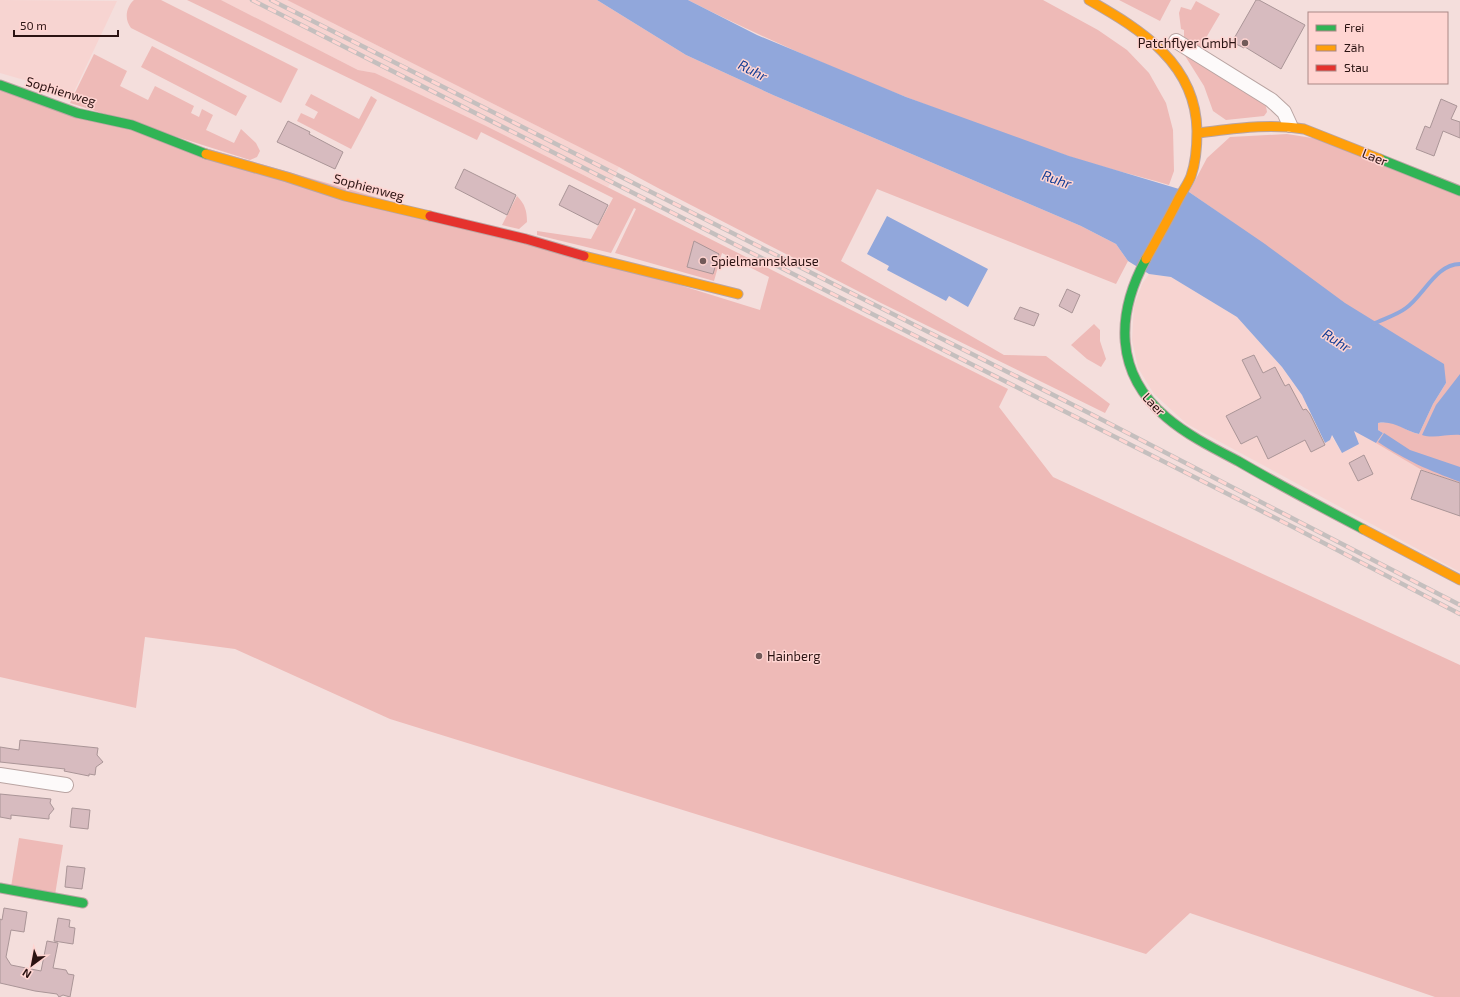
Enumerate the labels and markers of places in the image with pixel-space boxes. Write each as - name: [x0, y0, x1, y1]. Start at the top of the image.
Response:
- place label: Patchflyer GmbH: [1138, 35, 1237, 51]
- marker: Patchflyer GmbH: [1240, 38, 1250, 48]
- place label: Spielmannsklause: [711, 253, 819, 269]
- marker: Spielmannsklause: [698, 256, 708, 266]
- place label: Hainberg: [767, 648, 820, 664]
- marker: Hainberg: [754, 651, 764, 661]

